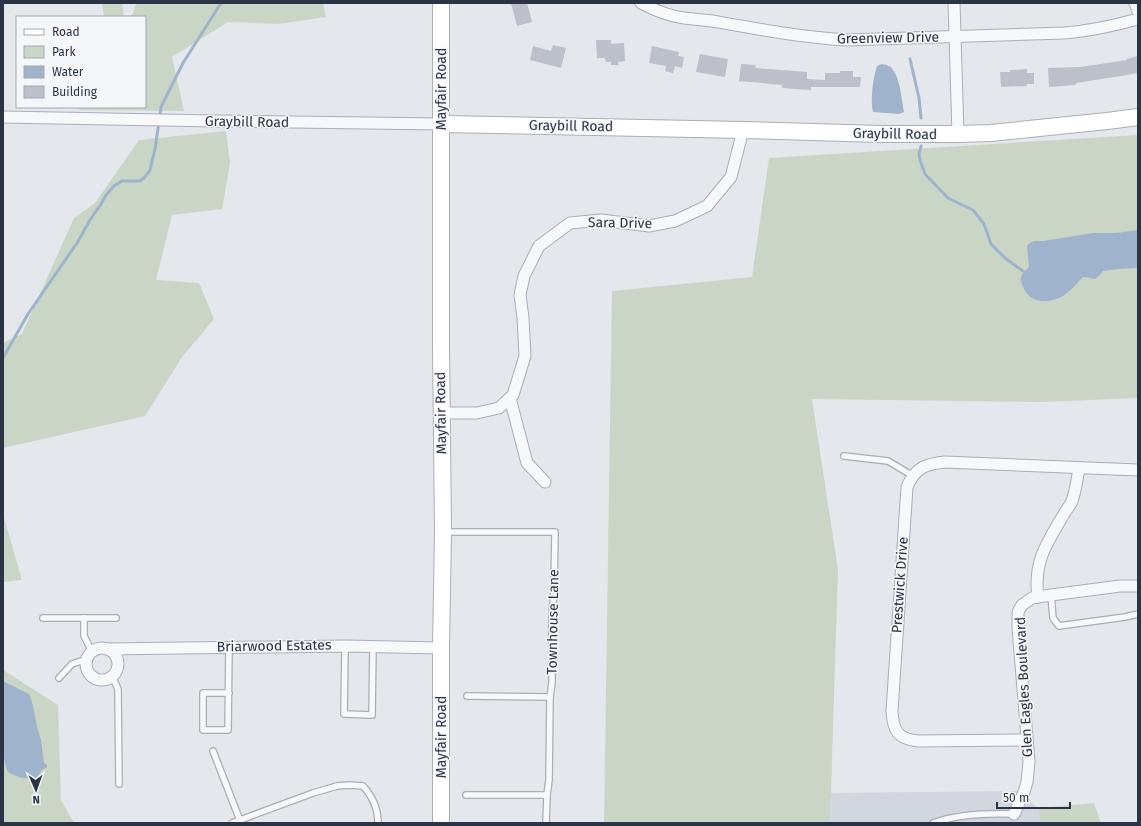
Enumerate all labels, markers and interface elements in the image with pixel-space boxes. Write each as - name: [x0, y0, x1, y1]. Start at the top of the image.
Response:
- legend: [16, 16, 146, 108]
- text: Road: [52, 25, 80, 39]
- street label: Greenview Drive: [837, 29, 939, 47]
- text: Park: [52, 45, 76, 59]
- street label: Mayfair Road: [433, 48, 450, 130]
- text: Water: [52, 65, 84, 79]
- text: Building: [52, 85, 98, 99]
- street label: Graybill Road: [205, 113, 289, 131]
- street label: Graybill Road: [529, 117, 613, 135]
- street label: Graybill Road: [853, 125, 937, 143]
- street label: Sara Drive: [588, 214, 652, 232]
- street label: Mayfair Road: [432, 372, 450, 454]
- street label: Prestwick Drive: [888, 536, 912, 634]
- street label: Townhouse Lane: [544, 569, 562, 675]
- street label: Glen Eagles Boulevard: [1012, 616, 1036, 758]
- street label: Briarwood Estates: [216, 636, 332, 656]
- street label: Mayfair Road: [433, 696, 450, 778]
- north arrow: [16, 770, 56, 810]
- scale bar: [997, 784, 1070, 810]
- text: 50 m: [1003, 791, 1029, 805]
- text: N: [32, 793, 40, 806]

